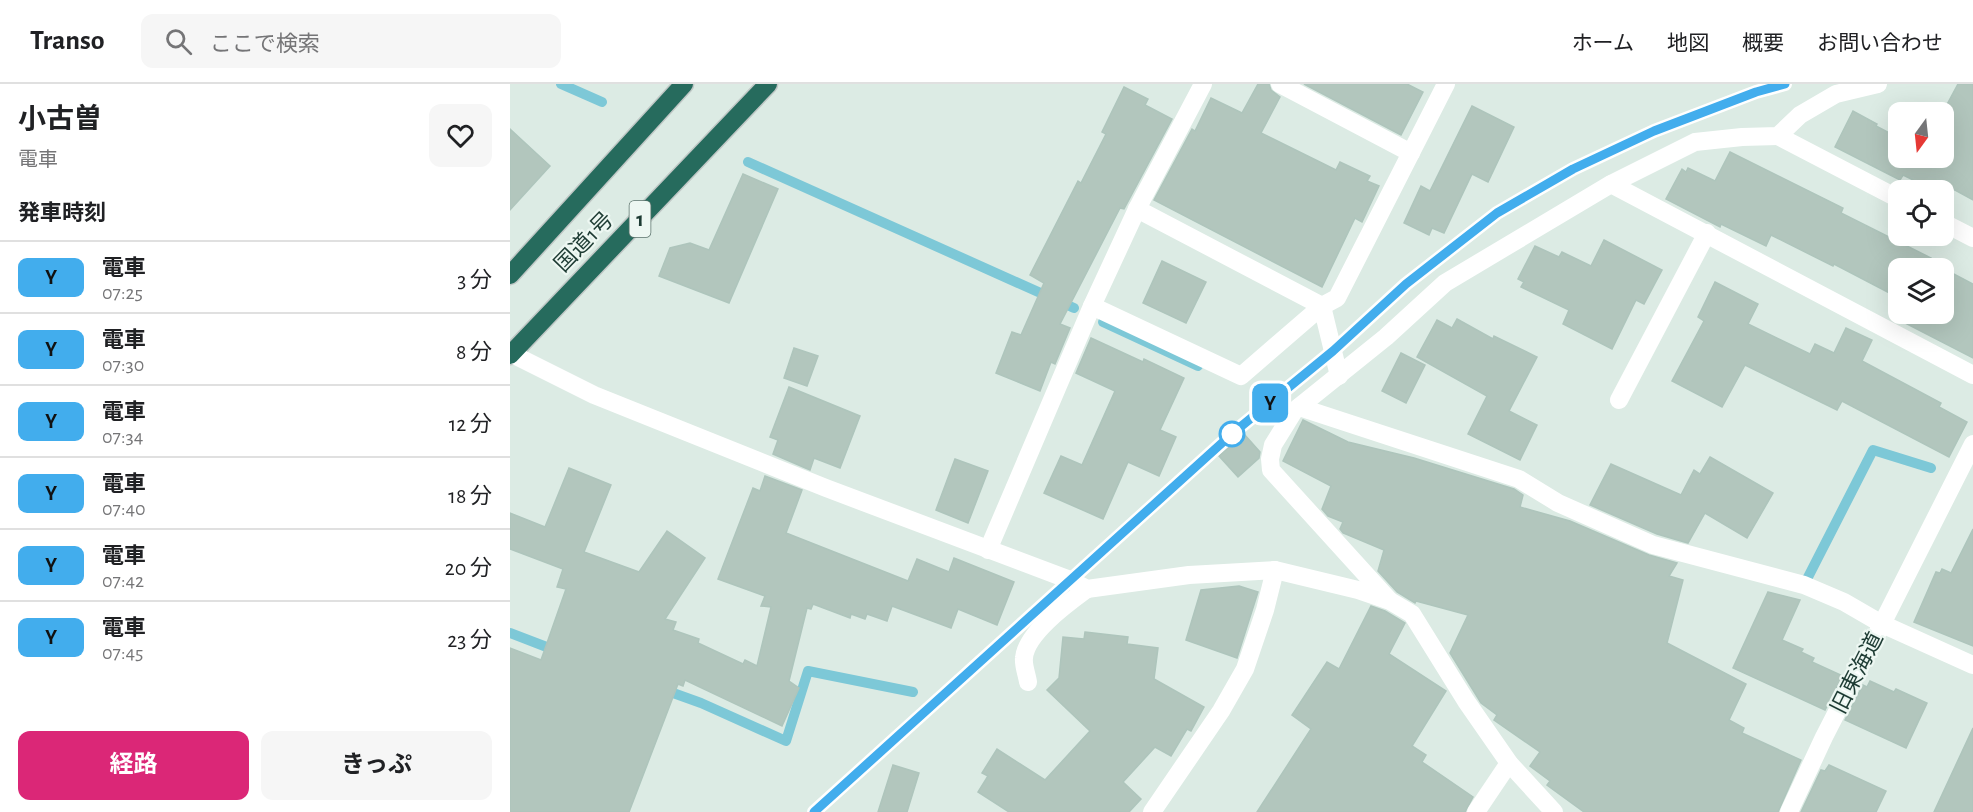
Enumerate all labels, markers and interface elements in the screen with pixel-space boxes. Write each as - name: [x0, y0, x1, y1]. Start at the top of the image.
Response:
- search box: [141, 14, 561, 68]
- icon: search: [162, 25, 195, 58]
- text: Transo: [30, 27, 105, 55]
- text: ここで検索: [210, 33, 320, 55]
- text: ホーム: [1572, 33, 1634, 54]
- text: 地図: [1667, 33, 1709, 54]
- text: 概要: [1742, 33, 1784, 54]
- text: お問い合わせ: [1817, 33, 1943, 54]
- north arrow: [1888, 102, 1954, 168]
- map controls: [1888, 102, 1954, 324]
- button: heart: [429, 104, 492, 167]
- text: 小古曽: [18, 106, 102, 134]
- text: 電車: [18, 150, 58, 170]
- button: locate: [1888, 180, 1954, 246]
- road number: 1: [630, 201, 650, 237]
- text: 発車時刻: [18, 202, 106, 224]
- street label: 国道1号: [550, 207, 617, 276]
- text: 電車: [102, 257, 146, 279]
- button: layers: [1888, 258, 1954, 324]
- text: Y: [45, 267, 57, 288]
- text: 3 分: [457, 269, 492, 291]
- text: 07:25: [102, 283, 143, 303]
- text: 電車: [102, 329, 146, 351]
- text: Y: [45, 339, 57, 360]
- text: 8 分: [456, 341, 492, 363]
- text: 07:30: [102, 355, 144, 375]
- line badge: Y: [1250, 384, 1290, 422]
- text: Y: [1264, 393, 1276, 414]
- text: 電車: [102, 401, 146, 423]
- text: Y: [45, 411, 57, 432]
- text: 12 分: [449, 413, 492, 435]
- unlabelled marker: [1219, 421, 1245, 447]
- text: 07:34: [102, 427, 143, 447]
- text: 電車: [102, 473, 146, 495]
- text: Y: [45, 483, 57, 504]
- text: 18 分: [448, 485, 492, 507]
- text: 07:40: [102, 499, 146, 519]
- text: 電車: [102, 545, 146, 567]
- text: Y: [45, 555, 57, 576]
- text: 20 分: [445, 557, 492, 579]
- text: 07:42: [102, 571, 144, 591]
- text: 電車: [102, 617, 146, 639]
- text: Y: [45, 627, 57, 648]
- street label: 旧東海道: [1826, 628, 1887, 717]
- text: 23 分: [447, 629, 492, 651]
- text: 07:45: [102, 643, 143, 663]
- button: 経路: [18, 731, 249, 800]
- button: きっぷ: [261, 731, 492, 800]

